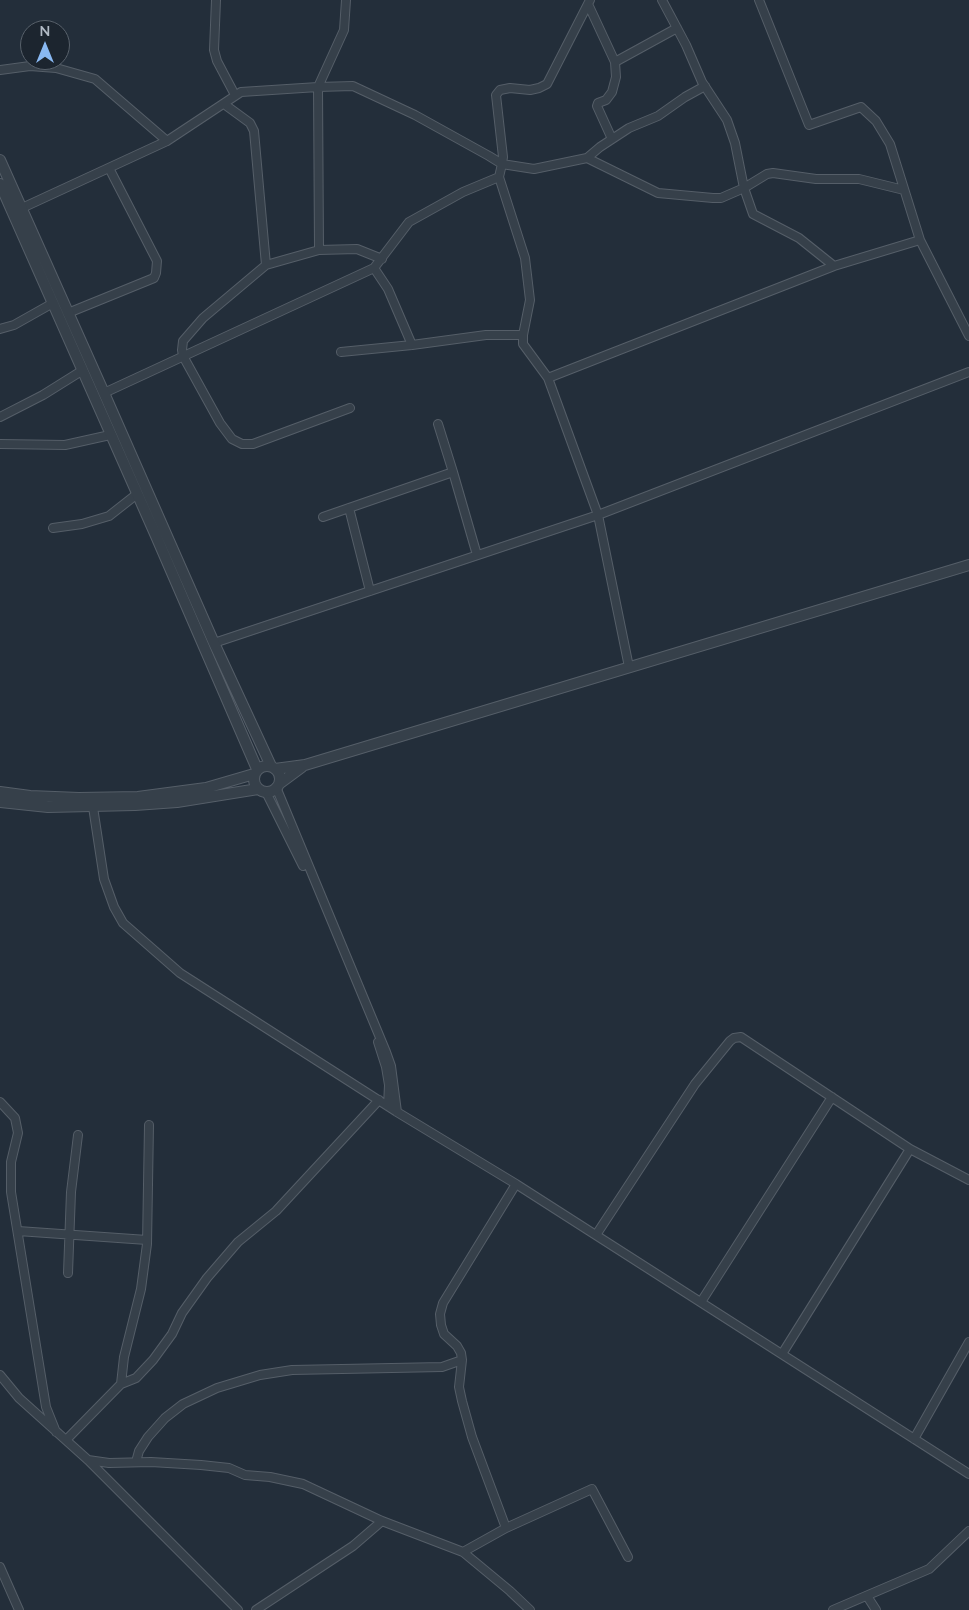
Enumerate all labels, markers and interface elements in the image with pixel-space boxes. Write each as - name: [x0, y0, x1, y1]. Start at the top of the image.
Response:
- north arrow: [20, 20, 70, 70]
- text: N: [40, 22, 50, 39]

